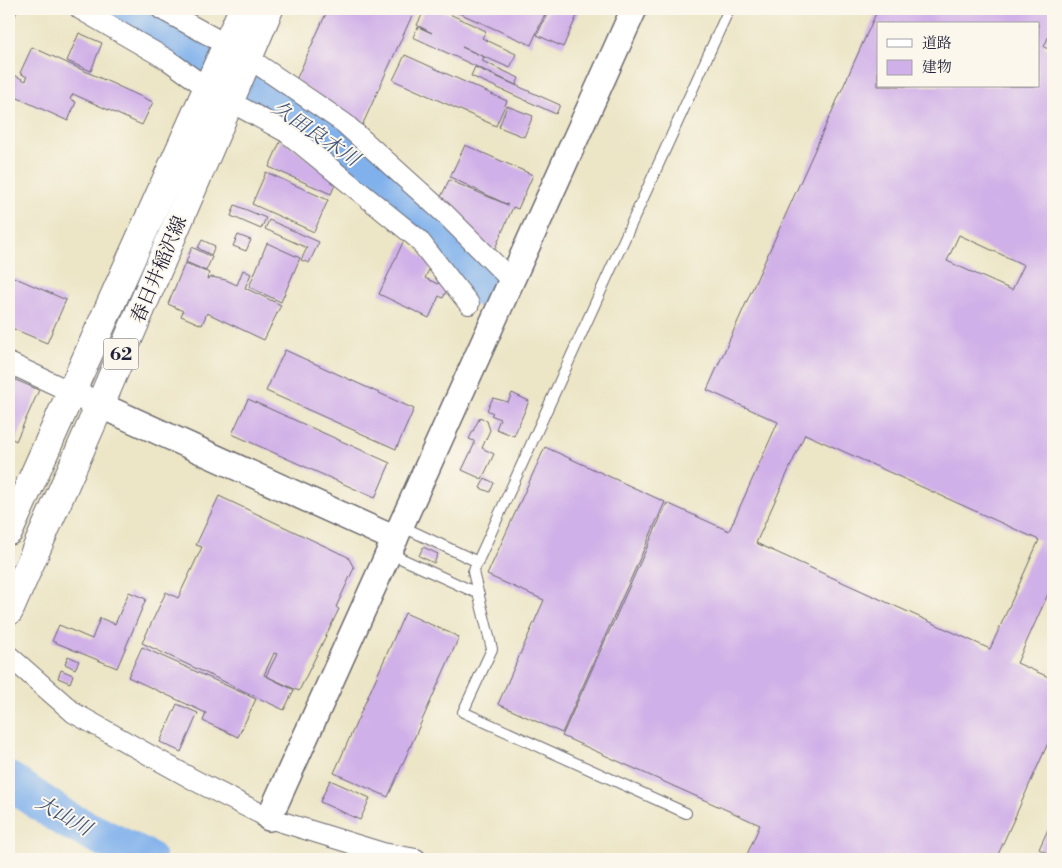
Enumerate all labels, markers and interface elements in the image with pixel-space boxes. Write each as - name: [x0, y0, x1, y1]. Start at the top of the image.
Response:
- legend: [877, 22, 1040, 88]
- text: 道路: [922, 34, 952, 53]
- text: 建物: [922, 58, 952, 77]
- water label: 久田良木川: [267, 96, 365, 174]
- street label: 春日井稲沢線: [126, 212, 192, 327]
- road number: 62: [104, 338, 138, 369]
- water label: 大山川: [31, 790, 97, 843]

